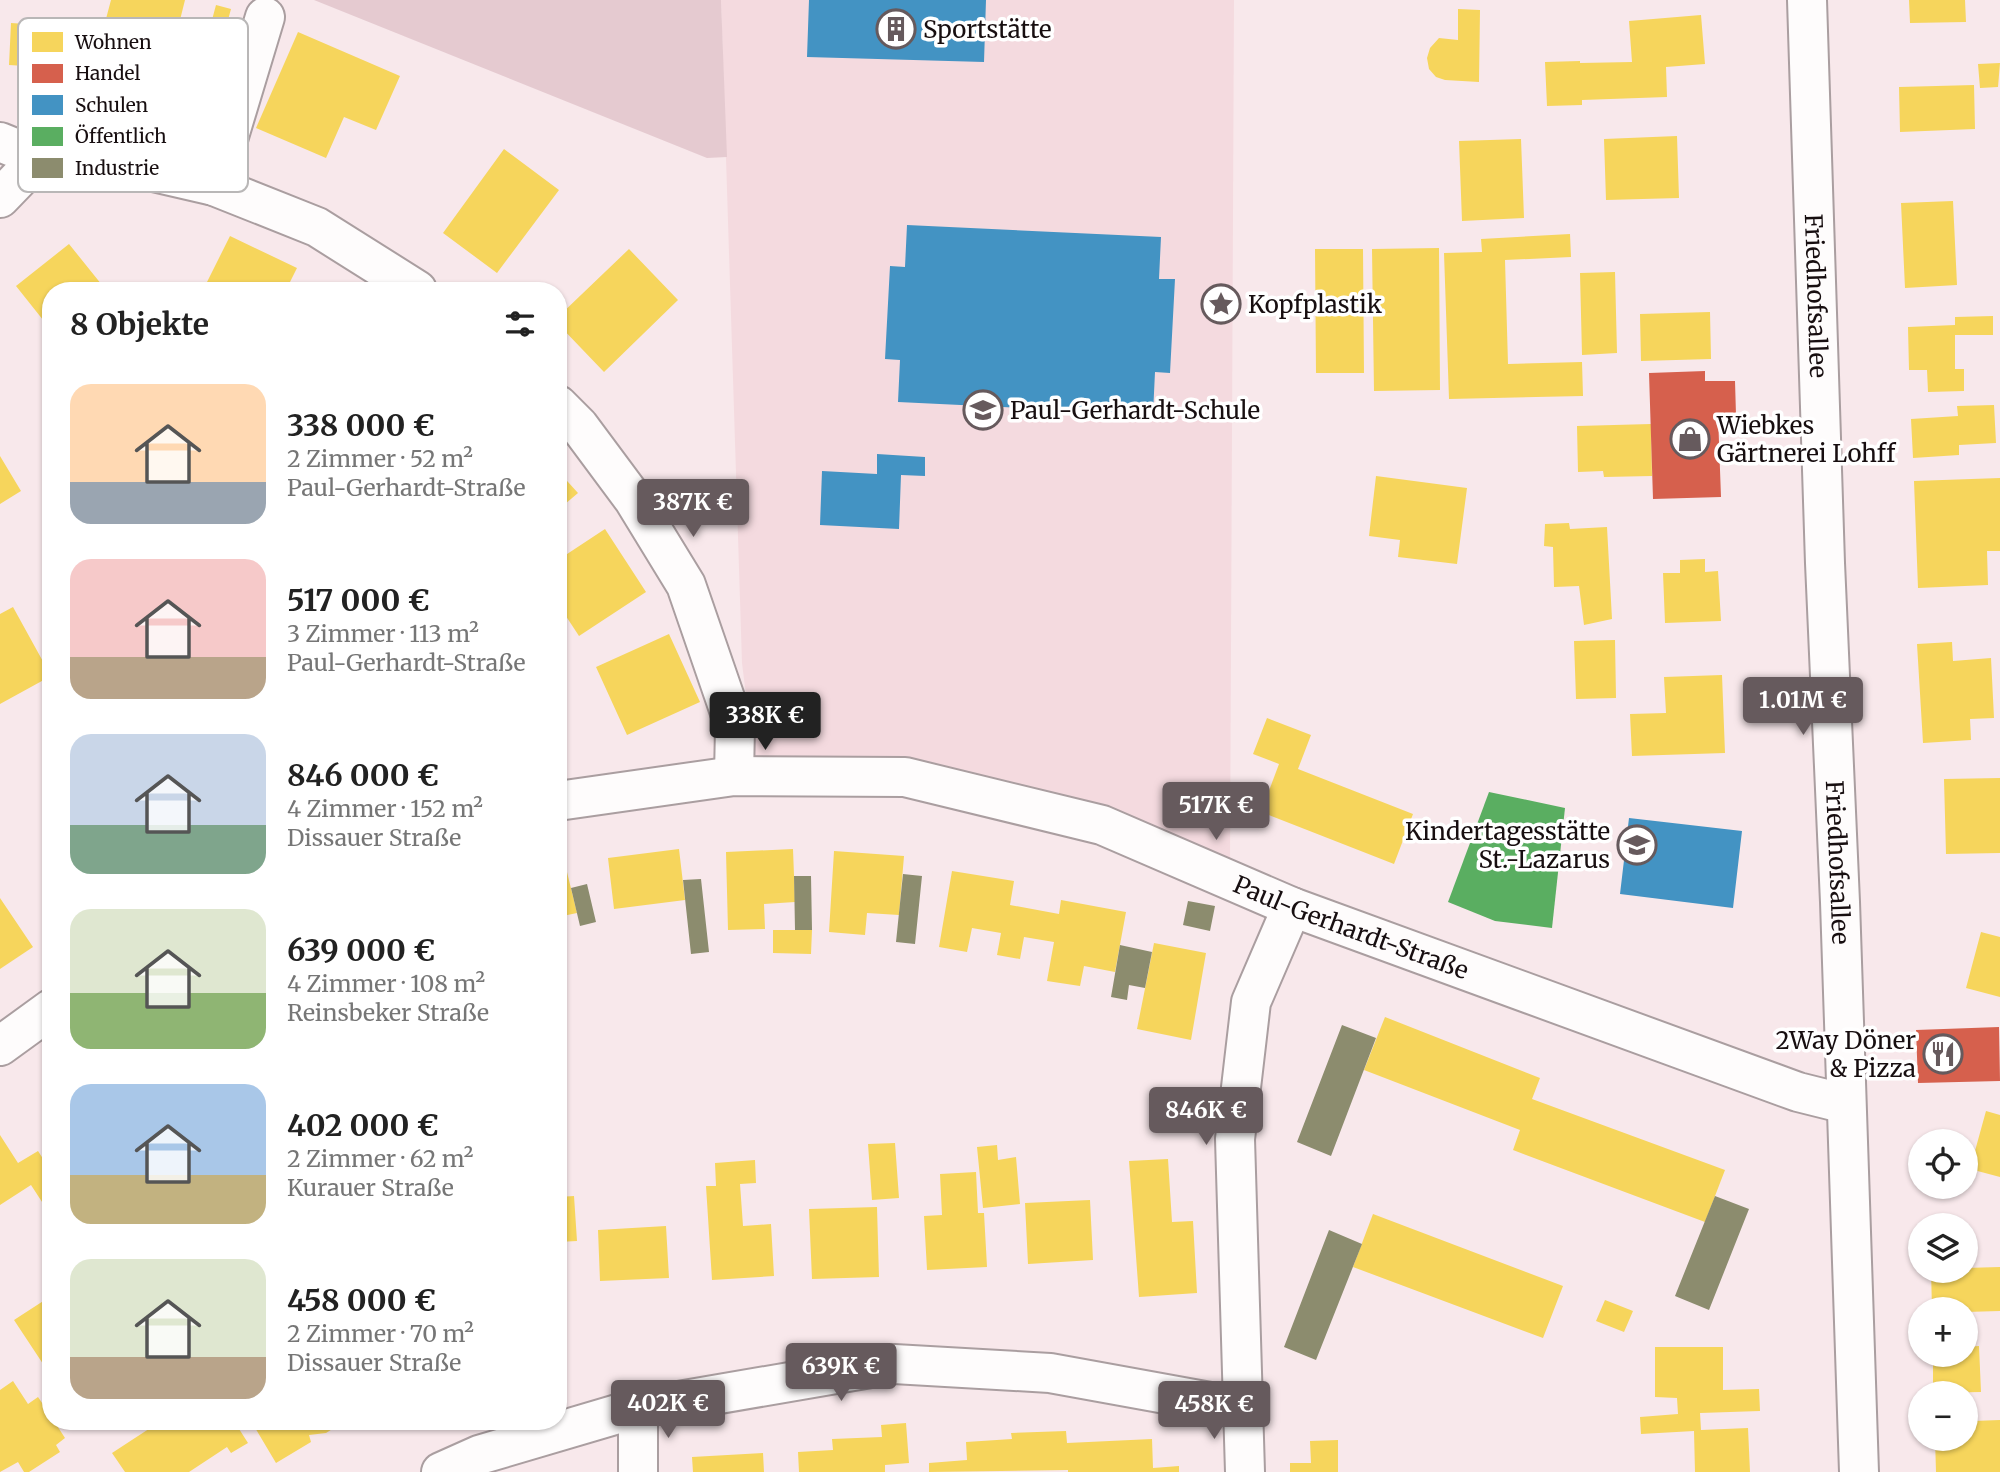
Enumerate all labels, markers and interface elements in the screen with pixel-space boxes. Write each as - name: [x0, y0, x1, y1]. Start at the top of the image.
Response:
- building icon: Sportstätte: [875, 8, 917, 50]
- place label: Sportstätte: [923, 14, 1051, 45]
- legend: [18, 18, 248, 192]
- text: Wohnen: [74, 30, 152, 54]
- text: Handel: [75, 61, 140, 85]
- text: Schulen: [75, 93, 149, 117]
- text: Öffentlich: [75, 124, 167, 148]
- text: Industrie: [75, 156, 159, 180]
- street label: Friedhofsallee: [1798, 213, 1835, 378]
- place icon: Kopfplastik: [1200, 283, 1242, 325]
- place label: Kopfplastik: [1248, 289, 1383, 320]
- text: 8 Objekte: [70, 305, 209, 343]
- icon: filters: [501, 305, 539, 343]
- school or university icon: Paul-Gerhardt-Schule: [962, 389, 1004, 431]
- place label: Paul-Gerhardt-Schule: [1010, 395, 1260, 426]
- text: 338 000 €: [287, 406, 435, 444]
- place label: Wiebkes Gärtnerei Lohff: [1716, 410, 1896, 469]
- icon: home: [126, 412, 210, 496]
- shop icon: Wiebkes Gärtnerei Lohff: [1669, 418, 1711, 460]
- text: 2 Zimmer · 52 m²: [287, 444, 473, 473]
- text: Paul-Gerhardt-Straße: [287, 473, 526, 502]
- pin: 387K €: [636, 480, 750, 539]
- text: 387K €: [653, 487, 733, 516]
- text: 517 000 €: [287, 581, 430, 619]
- icon: home: [126, 587, 210, 671]
- text: 3 Zimmer · 113 m²: [287, 619, 479, 648]
- text: Paul-Gerhardt-Straße: [287, 648, 526, 677]
- pin: 1.01M €: [1738, 678, 1868, 737]
- text: 1.01M €: [1759, 685, 1847, 714]
- pin: 338K €: [708, 692, 822, 752]
- text: 338K €: [726, 700, 804, 729]
- text: 846 000 €: [287, 756, 439, 794]
- icon: home: [126, 762, 210, 846]
- street label: Friedhofsallee: [1819, 780, 1857, 945]
- pin: 517K €: [1159, 782, 1273, 842]
- text: 517K €: [1178, 790, 1254, 819]
- text: 4 Zimmer · 152 m²: [287, 794, 483, 823]
- place label: Kindertagesstätte St.-Lazarus: [1405, 816, 1610, 875]
- text: Dissauer Straße: [287, 823, 461, 852]
- school or university icon: Kindertagesstätte St.-Lazarus: [1616, 824, 1658, 866]
- street label: Paul-Gerhardt-Straße: [1229, 868, 1473, 986]
- text: 639 000 €: [287, 931, 435, 969]
- icon: home: [126, 937, 210, 1021]
- text: 4 Zimmer · 108 m²: [287, 969, 485, 998]
- text: Reinsbeker Straße: [287, 998, 489, 1027]
- place label: 2Way Döner & Pizza: [1775, 1025, 1916, 1084]
- restaurant icon: 2Way Döner & Pizza: [1922, 1033, 1964, 1075]
- pin: 846K €: [1149, 1088, 1263, 1147]
- text: 846K €: [1165, 1095, 1247, 1124]
- text: 402 000 €: [287, 1106, 439, 1144]
- icon: home: [126, 1112, 210, 1196]
- map controls: [1908, 1129, 1978, 1451]
- button: locate: [1908, 1129, 1978, 1199]
- text: 2 Zimmer · 62 m²: [287, 1144, 473, 1173]
- text: Kurauer Straße: [287, 1173, 454, 1202]
- button: layers: [1908, 1213, 1978, 1283]
- text: 458 000 €: [287, 1281, 436, 1319]
- icon: home: [126, 1287, 210, 1371]
- button: +: [1908, 1297, 1978, 1367]
- text: 2 Zimmer · 70 m²: [287, 1319, 474, 1348]
- pin: 639K €: [784, 1344, 898, 1403]
- text: Dissauer Straße: [287, 1348, 461, 1377]
- text: 639K €: [802, 1351, 880, 1380]
- pin: 402K €: [611, 1380, 725, 1440]
- button: −: [1908, 1381, 1978, 1451]
- pin: 458K €: [1157, 1382, 1271, 1441]
- text: 402K €: [627, 1388, 709, 1417]
- text: 458K €: [1174, 1389, 1254, 1418]

